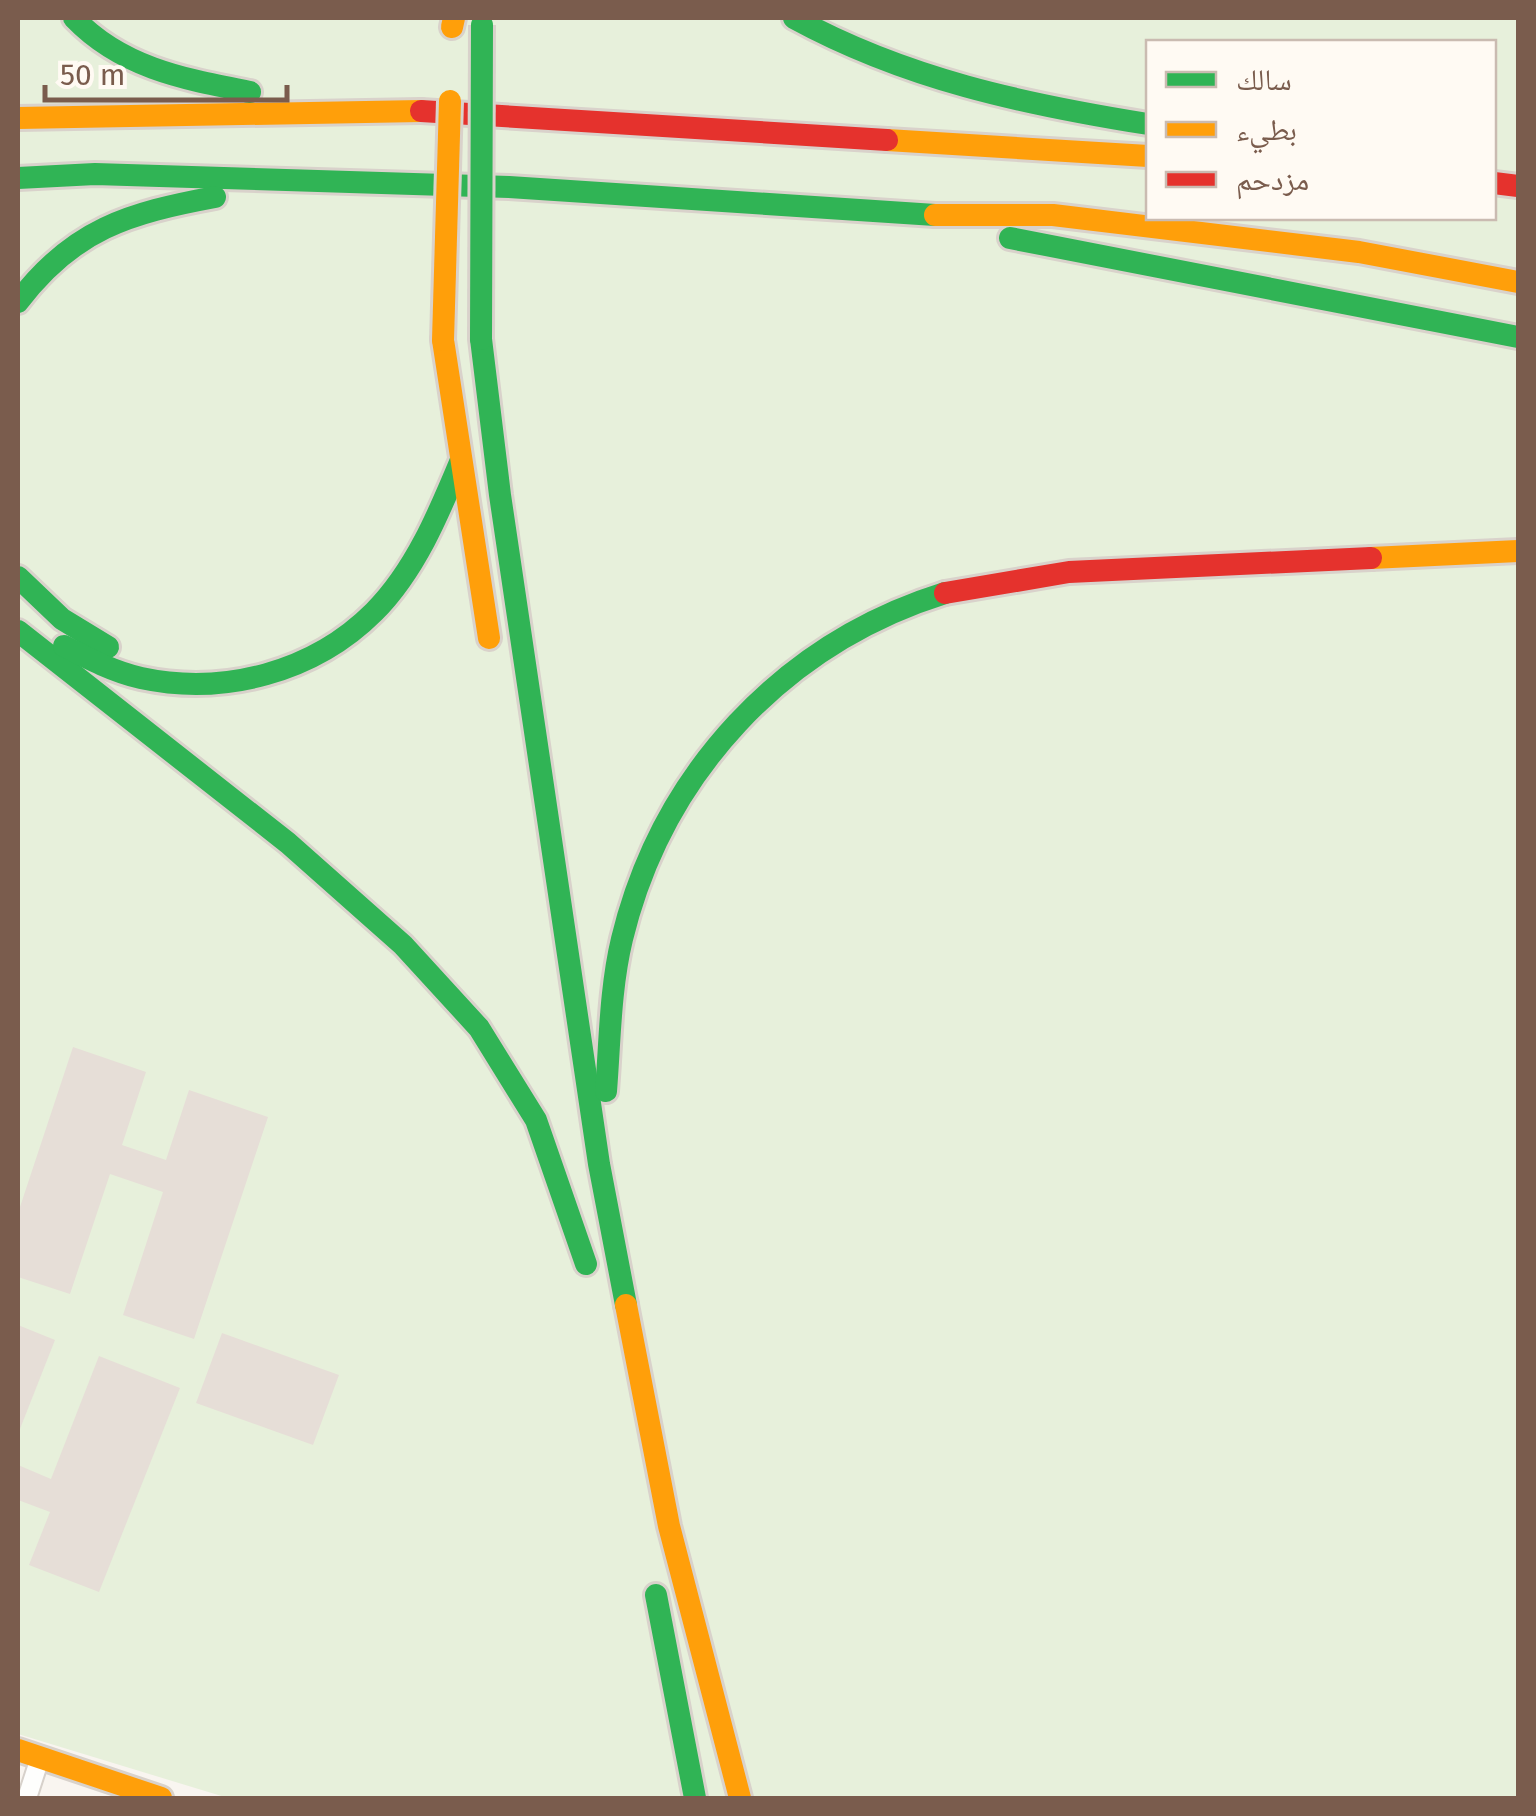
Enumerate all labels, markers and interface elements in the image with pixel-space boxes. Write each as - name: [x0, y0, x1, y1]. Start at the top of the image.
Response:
- scale bar: [45, 40, 288, 102]
- legend: [1146, 40, 1496, 220]
- text: 50 m: [60, 57, 125, 93]
- text: سالك: [1236, 62, 1292, 98]
- text: بطيء: [1236, 112, 1297, 154]
- text: مزدحم: [1236, 162, 1309, 200]

